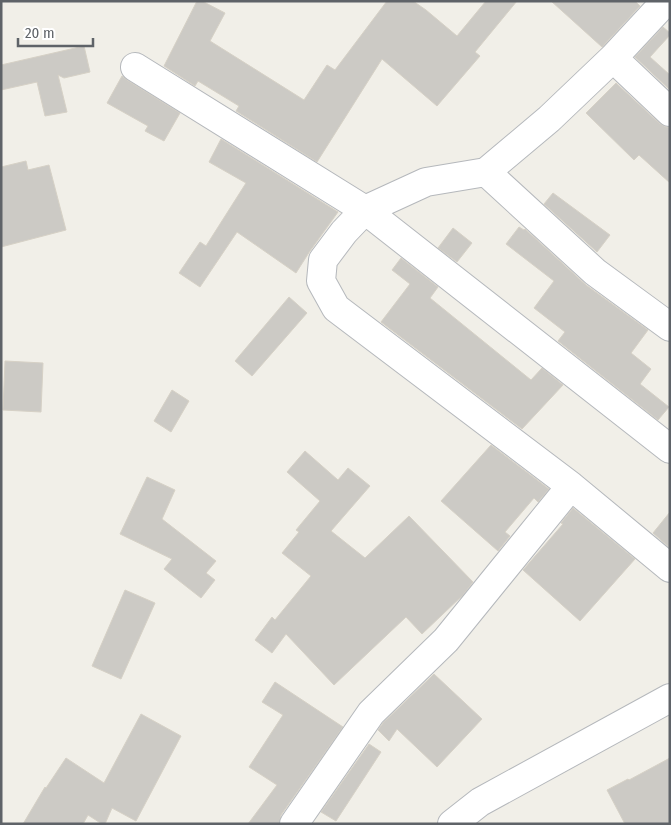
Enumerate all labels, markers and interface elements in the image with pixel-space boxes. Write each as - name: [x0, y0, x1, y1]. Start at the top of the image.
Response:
- scale bar: [18, 15, 92, 47]
- text: 20 m: [25, 24, 55, 42]

